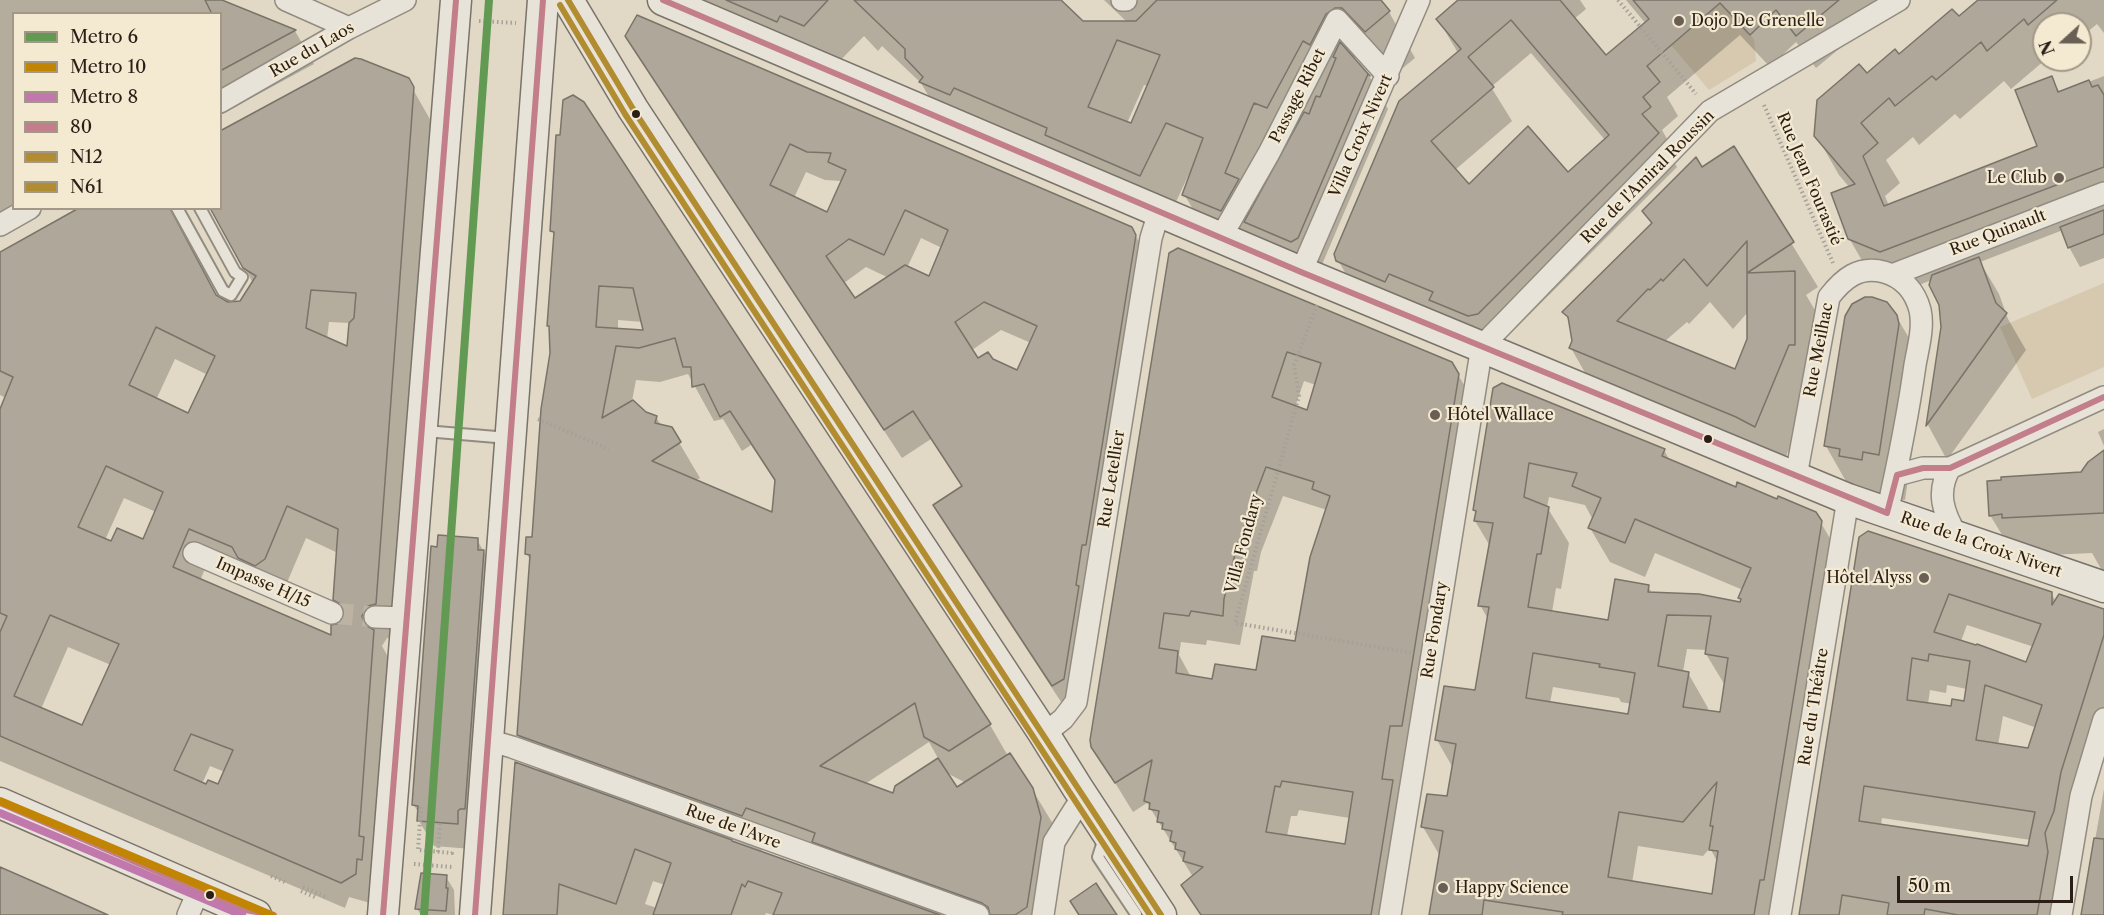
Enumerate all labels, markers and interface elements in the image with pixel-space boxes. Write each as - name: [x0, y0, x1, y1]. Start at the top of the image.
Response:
- place label: Dojo De Grenelle: [1691, 11, 1824, 31]
- legend: [12, 12, 222, 210]
- north arrow: [2032, 12, 2092, 72]
- marker: Dojo De Grenelle: [1672, 14, 1686, 28]
- street label: Rue du Laos: [266, 18, 358, 82]
- text: Metro 6: [70, 26, 138, 48]
- text: N: [2035, 38, 2059, 58]
- street label: Passage Ribet: [1266, 45, 1330, 147]
- text: Metro 10: [70, 56, 146, 78]
- street label: Villa Croix Nivert: [1325, 71, 1397, 201]
- text: Metro 8: [70, 86, 138, 108]
- street label: Rue de l'Amiral Roussin: [1577, 106, 1719, 248]
- unlabelled marker: [630, 108, 642, 120]
- street label: Rue Jean Fourastié: [1772, 110, 1846, 248]
- text: 80: [70, 116, 92, 138]
- text: N12: [70, 146, 103, 168]
- place label: Le Club: [1987, 168, 2047, 188]
- marker: Le Club: [2052, 171, 2066, 185]
- text: N61: [70, 176, 103, 198]
- street label: Rue Quinault: [1947, 206, 2049, 260]
- street label: Rue Meilhac: [1800, 301, 1838, 399]
- place label: Hôtel Wallace: [1447, 405, 1554, 425]
- marker: Hôtel Wallace: [1428, 408, 1442, 422]
- street label: Rue Letellier: [1095, 429, 1129, 529]
- unlabelled marker: [1702, 433, 1714, 445]
- street label: Villa Fondary: [1222, 492, 1266, 596]
- street label: Rue de la Croix Nivert: [1898, 508, 2064, 582]
- street label: Impasse H/15: [213, 554, 313, 612]
- place label: Hôtel Alyss: [1826, 568, 1912, 588]
- marker: Hôtel Alyss: [1917, 571, 1931, 585]
- street label: Rue Fondary: [1418, 580, 1452, 680]
- street label: Rue du Théâtre: [1795, 647, 1833, 767]
- street label: Rue de l'Avre: [683, 801, 783, 853]
- scale bar: [1900, 864, 2076, 902]
- text: 50 m: [1908, 875, 1951, 897]
- place label: Happy Science: [1455, 878, 1569, 898]
- marker: Happy Science: [1436, 881, 1450, 895]
- unlabelled marker: [204, 889, 216, 901]

